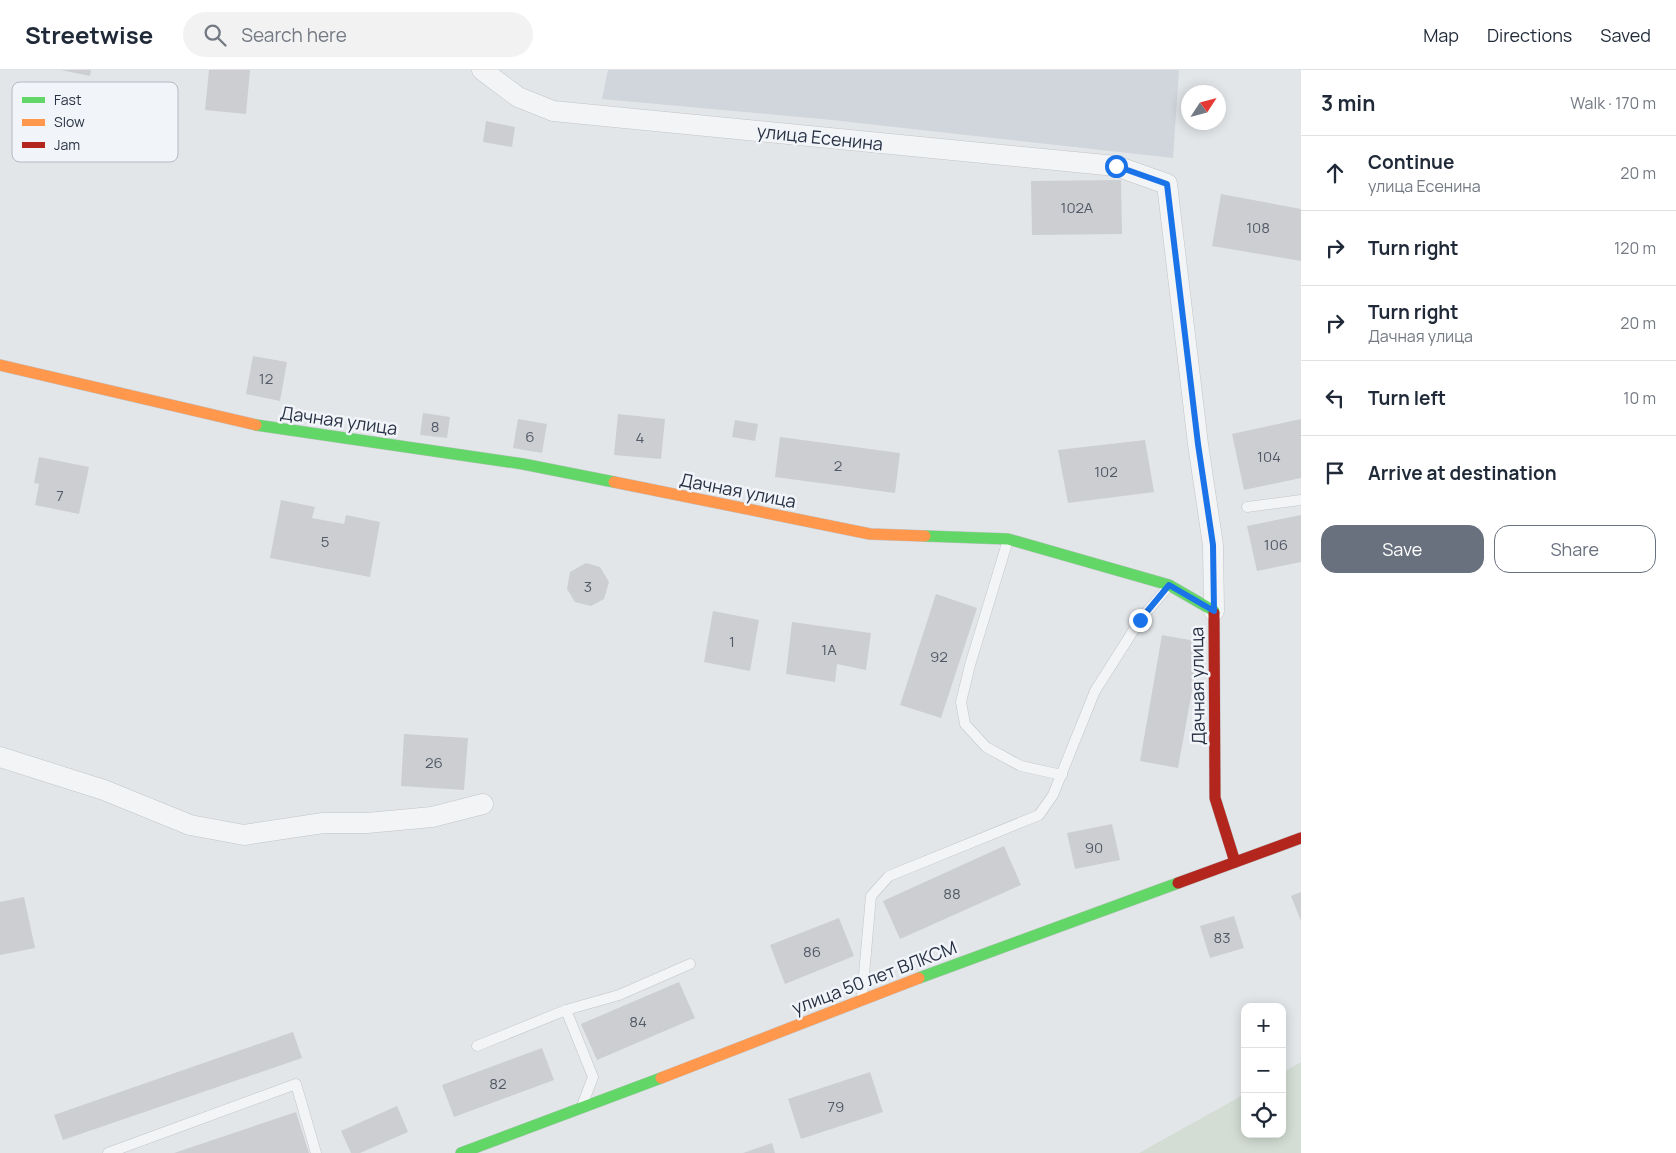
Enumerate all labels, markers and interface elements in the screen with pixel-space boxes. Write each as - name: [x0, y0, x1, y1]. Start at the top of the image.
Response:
- search box: [183, 12, 533, 57]
- text: Streetwise: [25, 18, 153, 51]
- icon: search: [201, 21, 229, 49]
- text: Search here: [241, 22, 347, 48]
- text: Map: [1423, 23, 1459, 47]
- text: Directions: [1487, 23, 1572, 47]
- text: Saved: [1600, 23, 1651, 47]
- legend: [12, 82, 178, 162]
- north arrow: [1181, 85, 1226, 130]
- text: 3 min: [1321, 89, 1375, 117]
- text: Fast: [54, 90, 82, 109]
- text: Walk · 170 m: [1570, 92, 1656, 114]
- text: Slow: [54, 112, 85, 131]
- street label: улица Есенина: [756, 118, 884, 156]
- text: Jam: [54, 135, 80, 154]
- text: Continue: [1368, 149, 1454, 175]
- route start: [1105, 155, 1128, 178]
- icon: ahead: [1321, 159, 1349, 187]
- text: 20 m: [1620, 162, 1656, 184]
- text: улица Есенина: [1368, 175, 1481, 197]
- house number: 102А: [1061, 197, 1094, 218]
- house number: 108: [1246, 217, 1270, 238]
- icon: right: [1321, 234, 1349, 262]
- text: Turn right: [1368, 235, 1458, 261]
- text: 120 m: [1614, 237, 1656, 259]
- text: Turn right: [1368, 299, 1458, 325]
- icon: right: [1321, 309, 1349, 337]
- text: 20 m: [1620, 312, 1656, 334]
- text: Дачная улица: [1368, 325, 1473, 347]
- house number: 12: [259, 368, 273, 389]
- icon: left: [1321, 384, 1349, 412]
- text: Turn left: [1368, 385, 1446, 411]
- text: 10 m: [1623, 387, 1656, 409]
- street label: Дачная улица: [279, 400, 399, 440]
- house number: 8: [431, 416, 439, 437]
- house number: 6: [525, 426, 535, 447]
- house number: 4: [636, 427, 645, 448]
- house number: 104: [1257, 446, 1281, 467]
- house number: 2: [834, 455, 842, 476]
- icon: arrive: [1321, 459, 1349, 487]
- text: Arrive at destination: [1368, 460, 1557, 486]
- house number: 102: [1094, 461, 1118, 482]
- street label: Дачная улица: [678, 467, 798, 513]
- house number: 7: [56, 485, 64, 506]
- button: Save: [1321, 525, 1484, 573]
- button: Share: [1494, 525, 1656, 573]
- house number: 5: [321, 531, 329, 552]
- house number: 106: [1264, 534, 1288, 555]
- house number: 3: [584, 576, 592, 597]
- route end: [1129, 609, 1152, 632]
- street label: Дачная улица: [1184, 627, 1210, 745]
- house number: 1: [729, 631, 735, 652]
- house number: 1А: [821, 639, 837, 660]
- house number: 92: [930, 646, 948, 667]
- house number: 26: [425, 752, 443, 773]
- house number: 90: [1085, 837, 1103, 858]
- house number: 88: [943, 883, 961, 904]
- house number: 83: [1213, 927, 1231, 948]
- street label: улица 50 лет ВЛКСМ: [788, 935, 960, 1019]
- house number: 86: [803, 941, 821, 962]
- map controls: [1241, 1003, 1286, 1138]
- button: +: [1241, 1003, 1286, 1048]
- house number: 84: [629, 1011, 647, 1032]
- button: −: [1241, 1048, 1286, 1093]
- house number: 82: [489, 1073, 507, 1094]
- button: locate: [1241, 1093, 1286, 1138]
- house number: 79: [828, 1096, 844, 1117]

